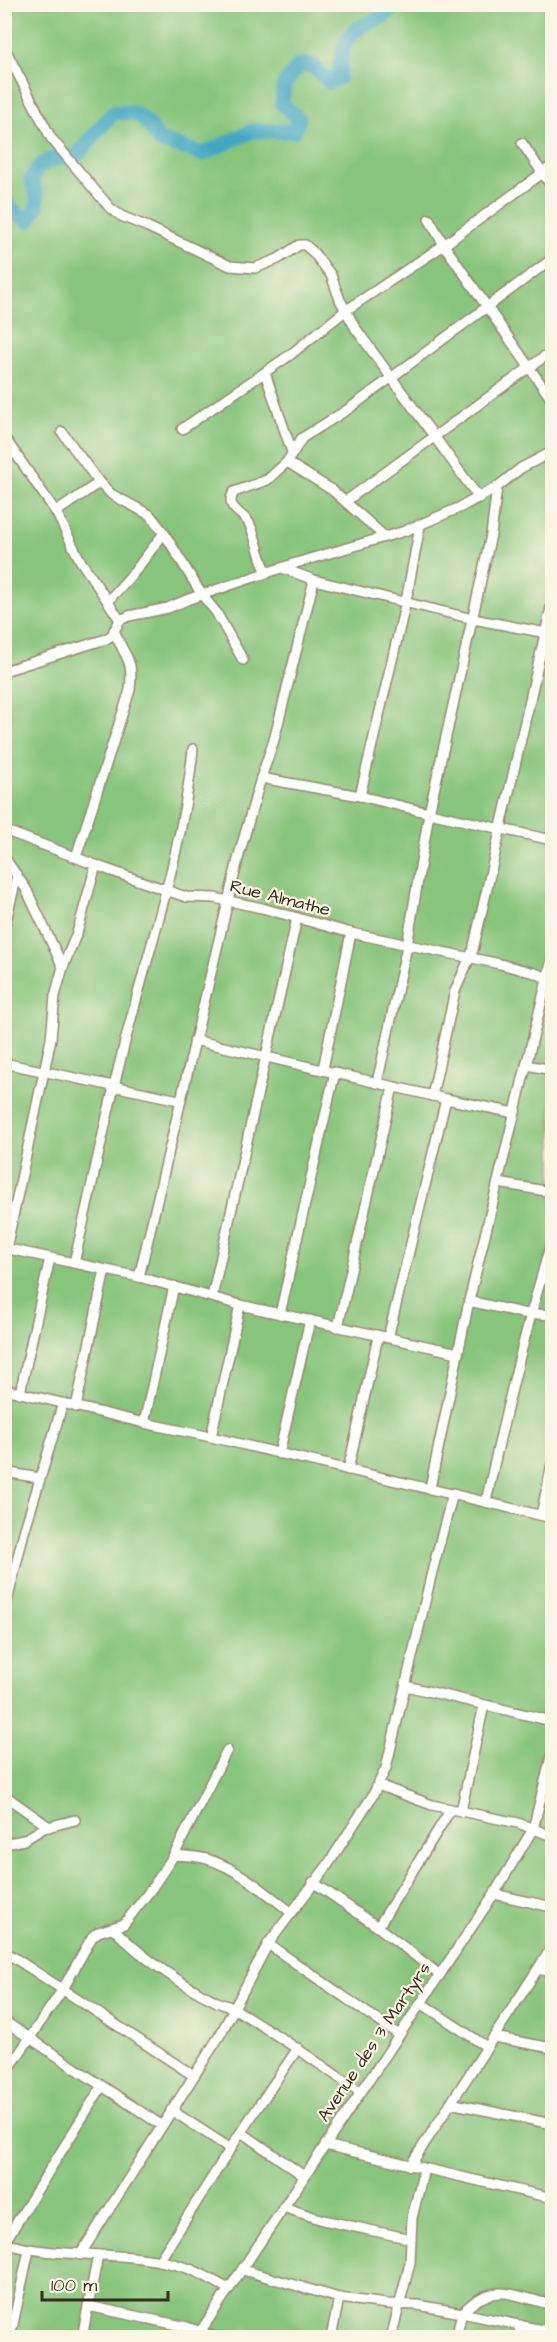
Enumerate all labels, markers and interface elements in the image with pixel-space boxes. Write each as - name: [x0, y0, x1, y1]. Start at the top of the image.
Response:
- street label: Rue Almathe: [227, 873, 333, 923]
- street label: Avenue des 3 Martyrs: [311, 1957, 438, 2127]
- scale bar: [42, 2264, 168, 2302]
- text: 100 m: [51, 2273, 97, 2298]

